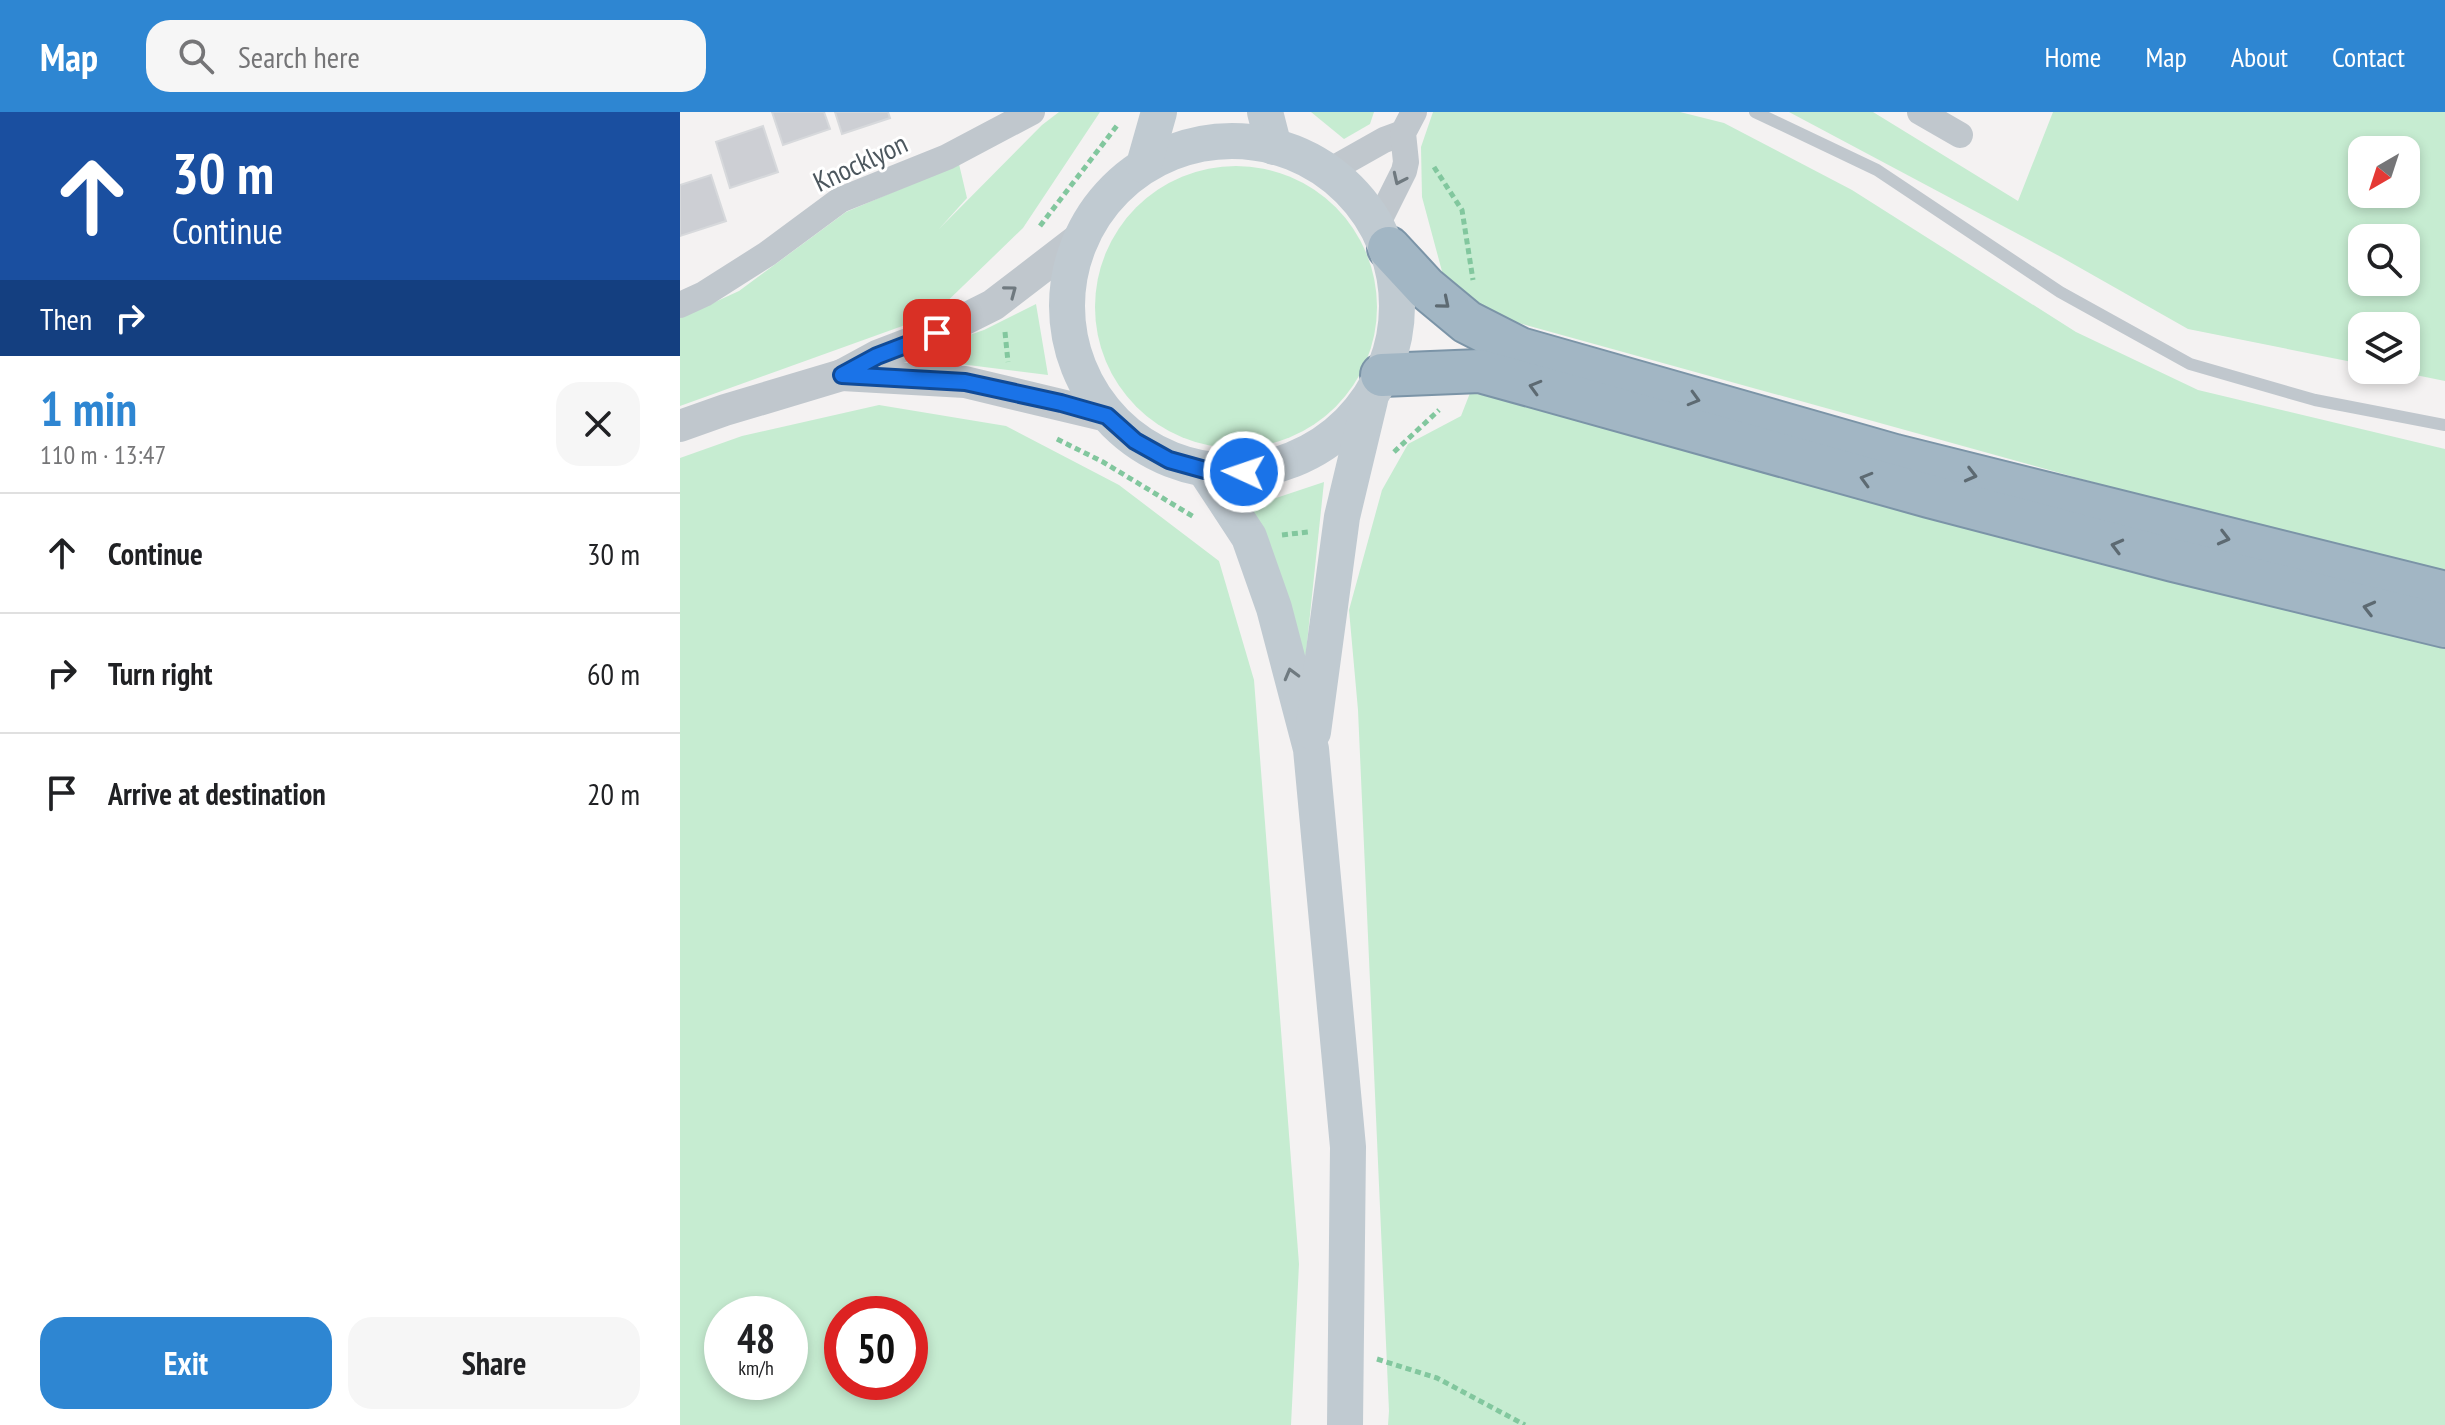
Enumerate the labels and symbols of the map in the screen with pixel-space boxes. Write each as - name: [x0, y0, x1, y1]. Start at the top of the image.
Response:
- street label: Knocklyon: [807, 124, 913, 200]
- north arrow: [2348, 136, 2420, 208]
- one-way arrow: [1393, 171, 1409, 186]
- one-way arrow: [1003, 286, 1017, 300]
- one-way arrow: [1435, 293, 1449, 308]
- pin: [903, 299, 971, 367]
- one-way arrow: [1528, 379, 1542, 396]
- one-way arrow: [1686, 390, 1700, 406]
- position arrow: [1202, 430, 1286, 514]
- one-way arrow: [1964, 466, 1978, 483]
- one-way arrow: [1859, 472, 1873, 488]
- one-way arrow: [2216, 529, 2230, 546]
- one-way arrow: [2110, 538, 2124, 555]
- one-way arrow: [2363, 600, 2377, 617]
- one-way arrow: [1284, 667, 1301, 681]
- speed limit sign: 50: [824, 1296, 928, 1400]

